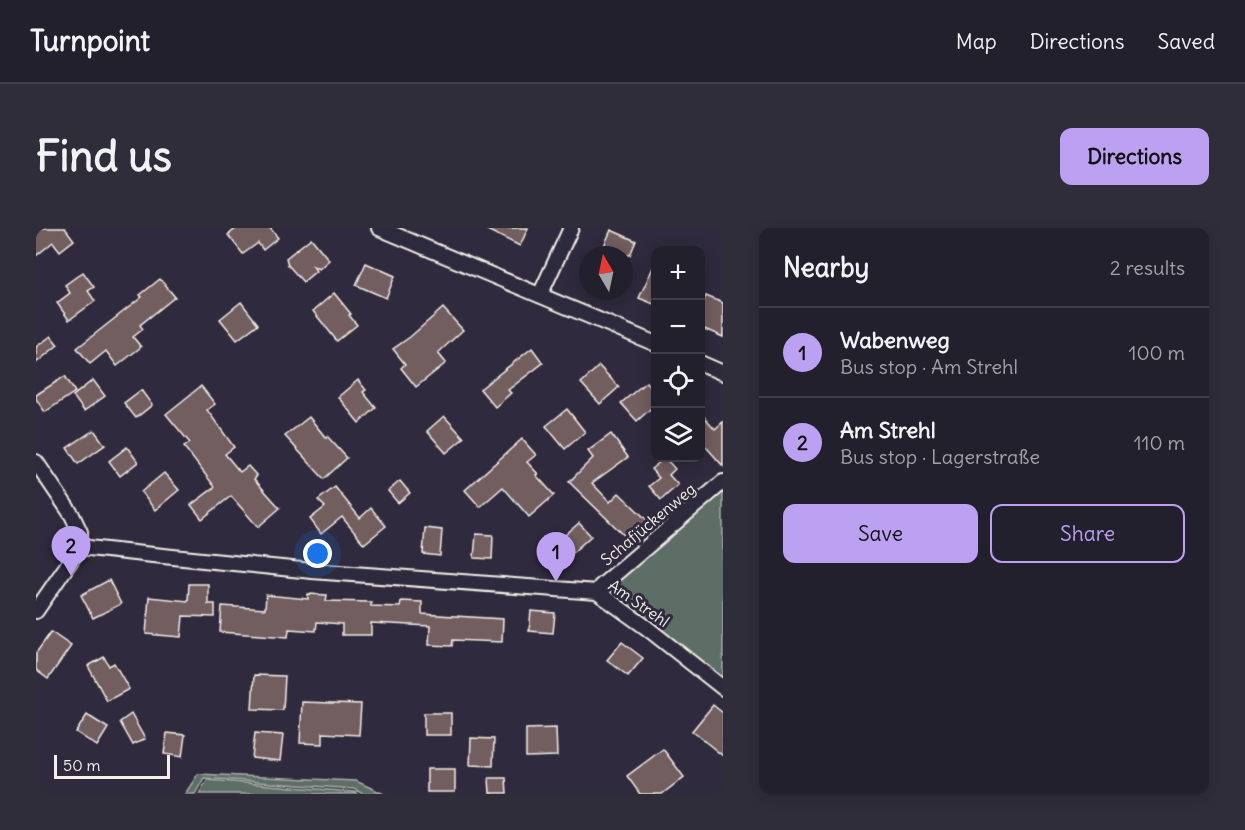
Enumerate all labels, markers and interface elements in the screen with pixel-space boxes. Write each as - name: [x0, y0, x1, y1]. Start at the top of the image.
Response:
- text: Turnpoint: [30, 23, 150, 59]
- text: Map: [956, 28, 997, 55]
- text: Directions: [1030, 28, 1124, 55]
- text: Saved: [1157, 28, 1215, 55]
- button: Directions: [1060, 128, 1209, 185]
- text: Find us: [36, 130, 172, 182]
- north arrow: [579, 246, 633, 300]
- map controls: [651, 246, 705, 462]
- button: +: [651, 246, 705, 300]
- text: Nearby: [783, 251, 869, 284]
- text: 2 results: [1110, 255, 1185, 280]
- button: −: [651, 300, 705, 354]
- text: Wabenweg: [840, 326, 950, 354]
- text: 1: [799, 340, 806, 365]
- text: 100 m: [1128, 340, 1185, 365]
- button: locate: [651, 354, 705, 408]
- text: Bus stop · Am Strehl: [840, 354, 1018, 379]
- button: layers: [651, 408, 705, 462]
- text: Am Strehl: [840, 416, 936, 444]
- text: 2: [797, 430, 808, 455]
- text: 110 m: [1134, 430, 1185, 455]
- text: Bus stop · Lagerstraße: [840, 444, 1040, 469]
- street label: Schafjückenweg: [597, 479, 699, 569]
- button: Save: [783, 504, 978, 563]
- button: Share: [990, 504, 1185, 563]
- pin: 2: [51, 526, 90, 576]
- pin: 1: [536, 532, 576, 582]
- your location: [303, 539, 332, 568]
- street label: Am Strehl: [605, 575, 673, 631]
- scale bar: [54, 752, 170, 780]
- text: 50 m: [63, 755, 101, 775]

